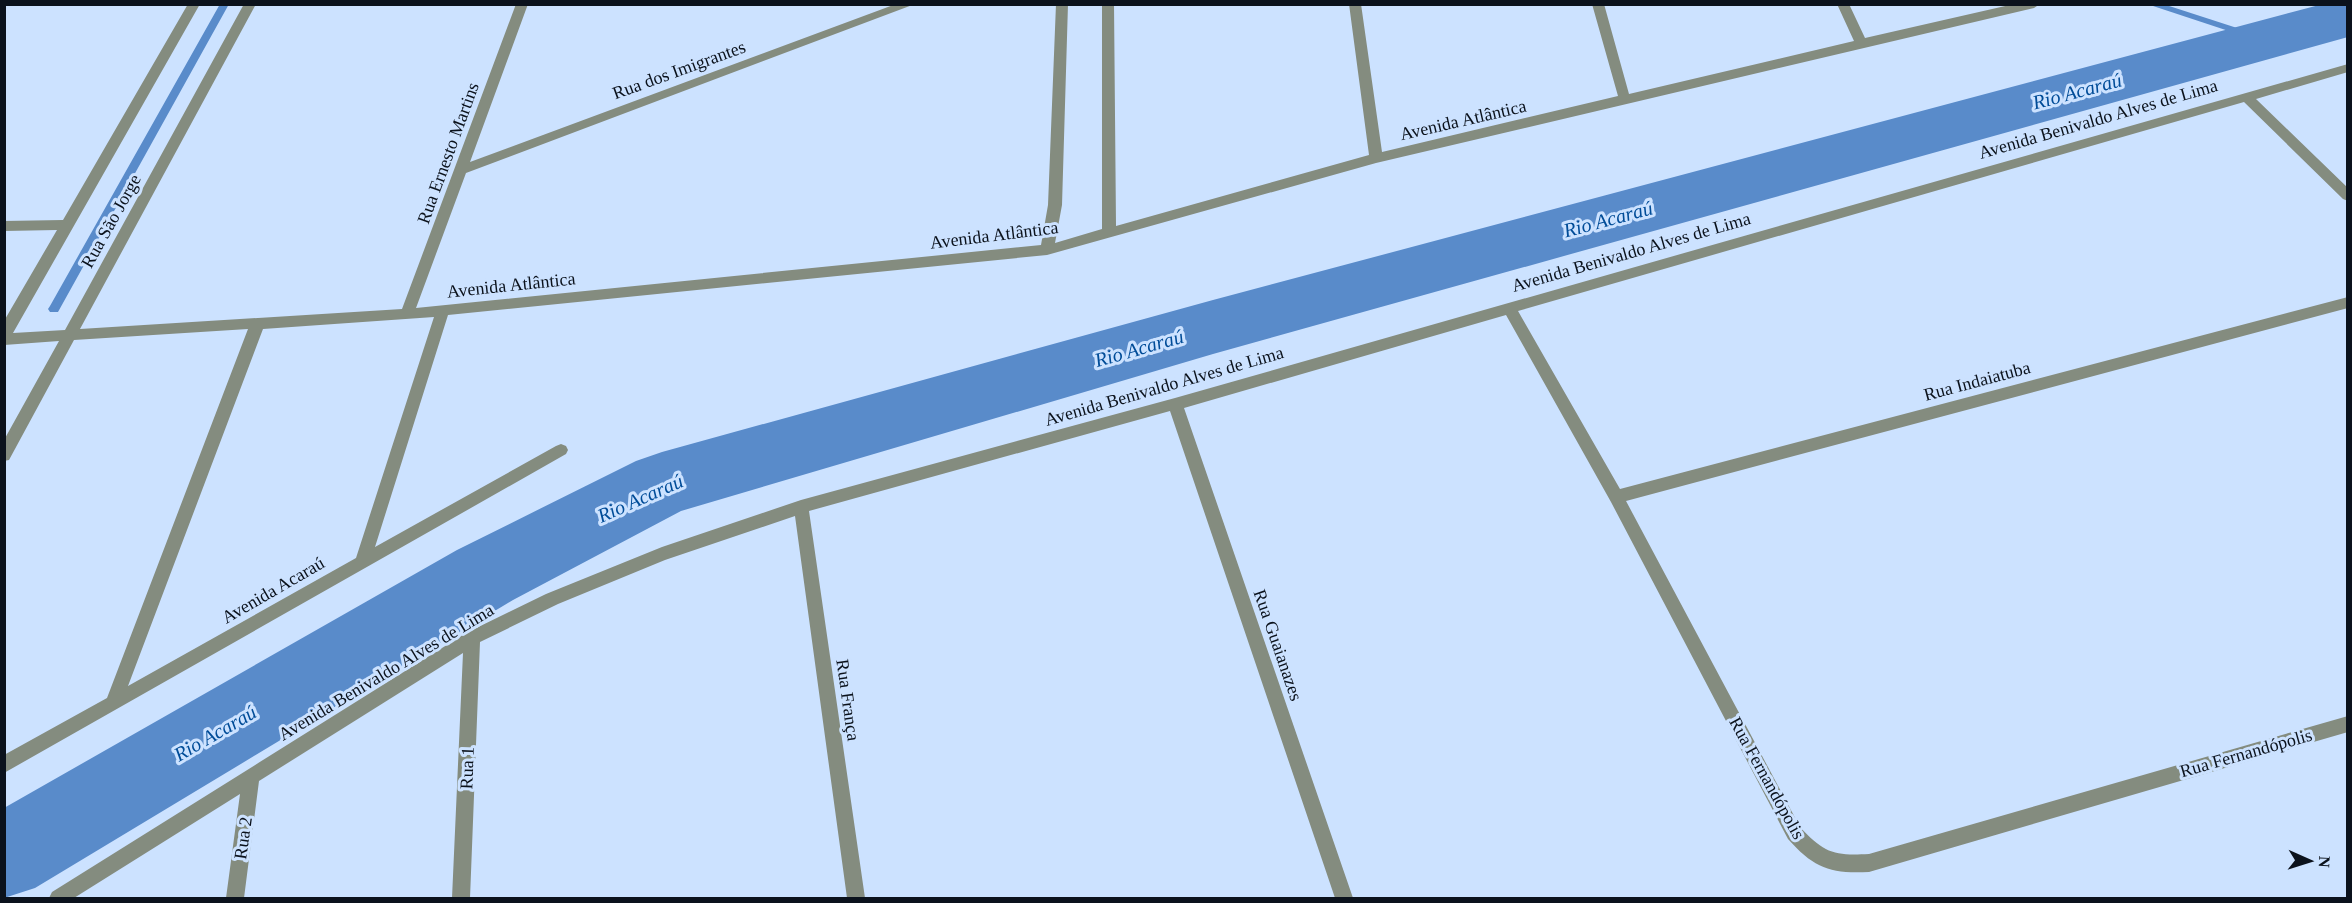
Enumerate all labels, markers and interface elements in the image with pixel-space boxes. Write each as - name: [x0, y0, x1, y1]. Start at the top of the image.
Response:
- street label: Rua dos Imigrantes: [610, 37, 748, 103]
- water label: Rio Acaraú: [2029, 69, 2124, 114]
- street label: Avenida Benivaldo Alves de Lima: [1976, 75, 2220, 163]
- street label: Rua Ernesto Martins: [413, 80, 483, 226]
- street label: Avenida Atlântica: [1398, 96, 1528, 144]
- street label: Rua São Jorge: [77, 171, 145, 271]
- water label: Rio Acaraú: [1560, 197, 1655, 242]
- street label: Avenida Benivaldo Alves de Lima: [1509, 208, 1753, 296]
- street label: Avenida Atlântica: [929, 217, 1059, 253]
- street label: Avenida Atlântica: [446, 268, 576, 302]
- water label: Rio Acaraú: [1091, 325, 1186, 371]
- street label: Avenida Benivaldo Alves de Lima: [1042, 342, 1286, 430]
- street label: Rua Indaiatuba: [1922, 357, 2032, 405]
- water label: Rio Acaraú: [593, 469, 686, 527]
- street label: Avenida Acaraú: [218, 553, 328, 627]
- street label: Rua Guaianazes: [1250, 587, 1306, 703]
- street label: Avenida Benivaldo Alves de Lima: [275, 600, 497, 744]
- street label: Rua França: [832, 658, 864, 742]
- water label: Rio Acaraú: [169, 701, 260, 766]
- street label: Rua Fernandópolis: [1725, 713, 1809, 843]
- street label: Rua Fernandópolis: [2178, 725, 2314, 781]
- street label: Rua 1: [456, 746, 478, 790]
- street label: Rua 2: [230, 816, 256, 860]
- north arrow: [2280, 831, 2340, 891]
- text: N: [2316, 856, 2333, 868]

